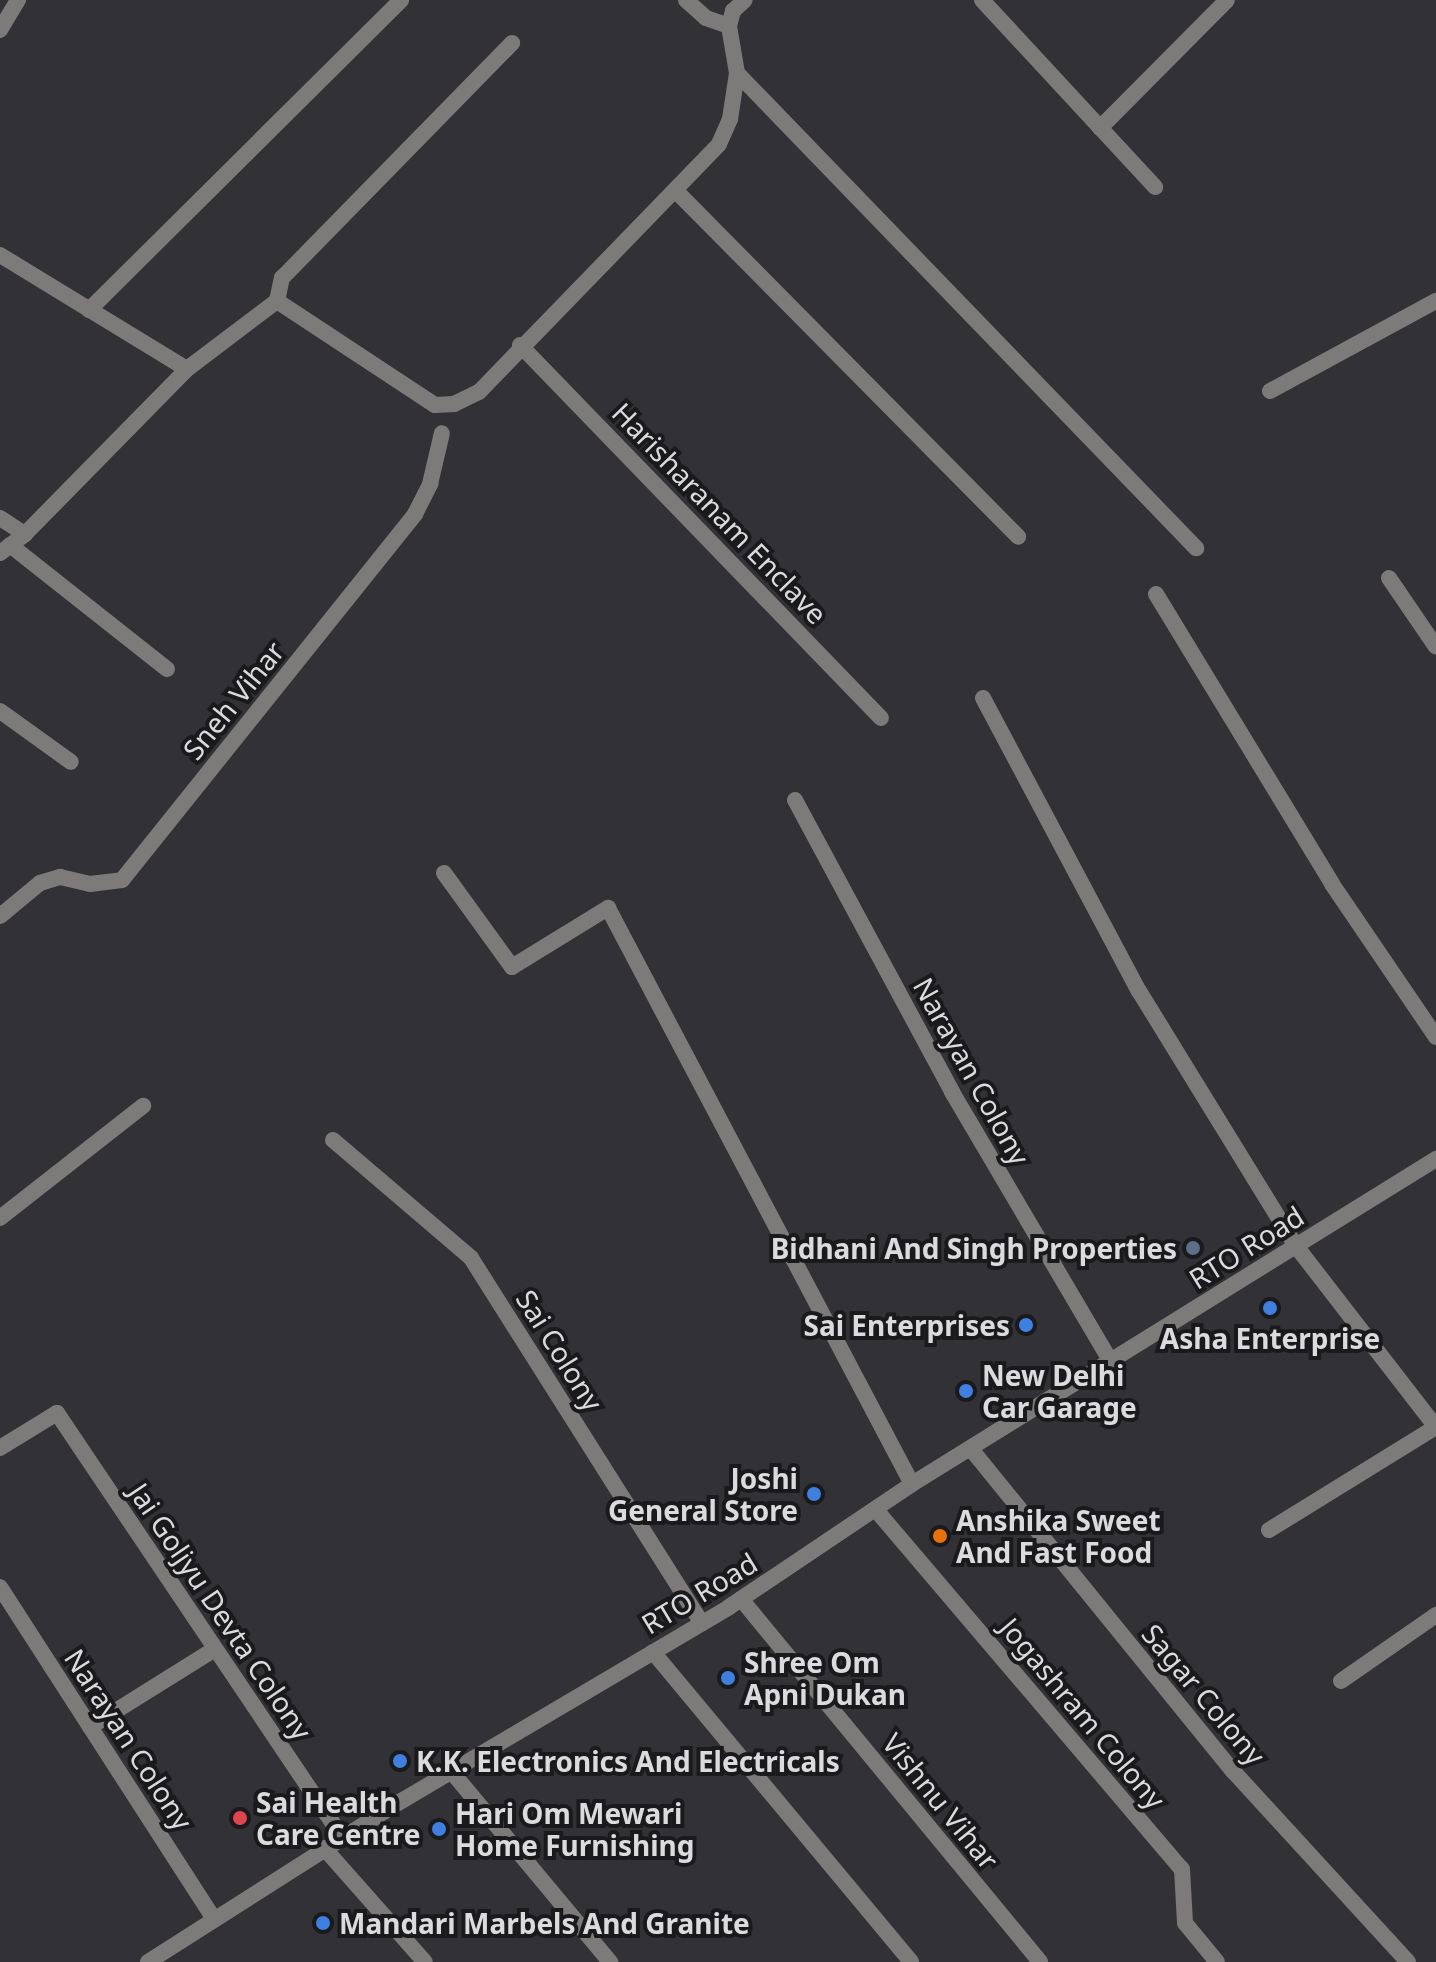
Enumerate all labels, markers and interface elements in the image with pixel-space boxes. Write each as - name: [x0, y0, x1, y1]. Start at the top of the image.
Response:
- street label: Harisharanam Enclave: [606, 396, 834, 630]
- street label: Sneh Vihar: [175, 634, 291, 766]
- street label: Narayan Colony: [907, 972, 1037, 1170]
- street label: RTO Road: [1182, 1199, 1310, 1295]
- place label: Bidhani And Singh Properties: [771, 1231, 1177, 1265]
- marker: Bidhani And Singh Properties: [1184, 1239, 1202, 1257]
- street label: Sai Colony: [510, 1283, 610, 1417]
- marker: Asha Enterprise: [1261, 1299, 1279, 1317]
- place label: Sai Enterprises: [803, 1308, 1010, 1342]
- marker: Sai Enterprises: [1017, 1316, 1035, 1334]
- place label: Asha Enterprise: [1160, 1321, 1380, 1355]
- place label: New Delhi Car Garage: [982, 1358, 1137, 1424]
- marker: New Delhi Car Garage: [957, 1382, 975, 1400]
- place label: Joshi General Store: [608, 1461, 798, 1527]
- street label: Jai Goljyu Devta Colony: [123, 1476, 319, 1746]
- marker: Joshi General Store: [805, 1485, 823, 1503]
- place label: Anshika Sweet And Fast Food: [956, 1503, 1161, 1569]
- marker: Anshika Sweet And Fast Food: [931, 1527, 949, 1545]
- street label: RTO Road: [635, 1545, 763, 1641]
- street label: Jogashram Colony: [993, 1611, 1173, 1815]
- street label: Sagar Colony: [1135, 1617, 1273, 1771]
- street label: Narayan Colony: [58, 1642, 200, 1836]
- place label: Shree Om Apni Dukan: [744, 1645, 906, 1711]
- marker: Shree Om Apni Dukan: [719, 1669, 737, 1687]
- street label: Vishnu Vihar: [876, 1726, 1006, 1876]
- place label: K.K. Electronics And Electricals: [416, 1744, 840, 1778]
- marker: K.K. Electronics And Electricals: [391, 1752, 409, 1770]
- place label: Sai Health Care Centre: [256, 1785, 420, 1851]
- place label: Hari Om Mewari Home Furnishing: [455, 1796, 694, 1862]
- marker: Sai Health Care Centre: [231, 1809, 249, 1827]
- marker: Hari Om Mewari Home Furnishing: [430, 1820, 448, 1838]
- place label: Mandari Marbels And Granite: [339, 1906, 750, 1940]
- marker: Mandari Marbels And Granite: [314, 1914, 332, 1932]

